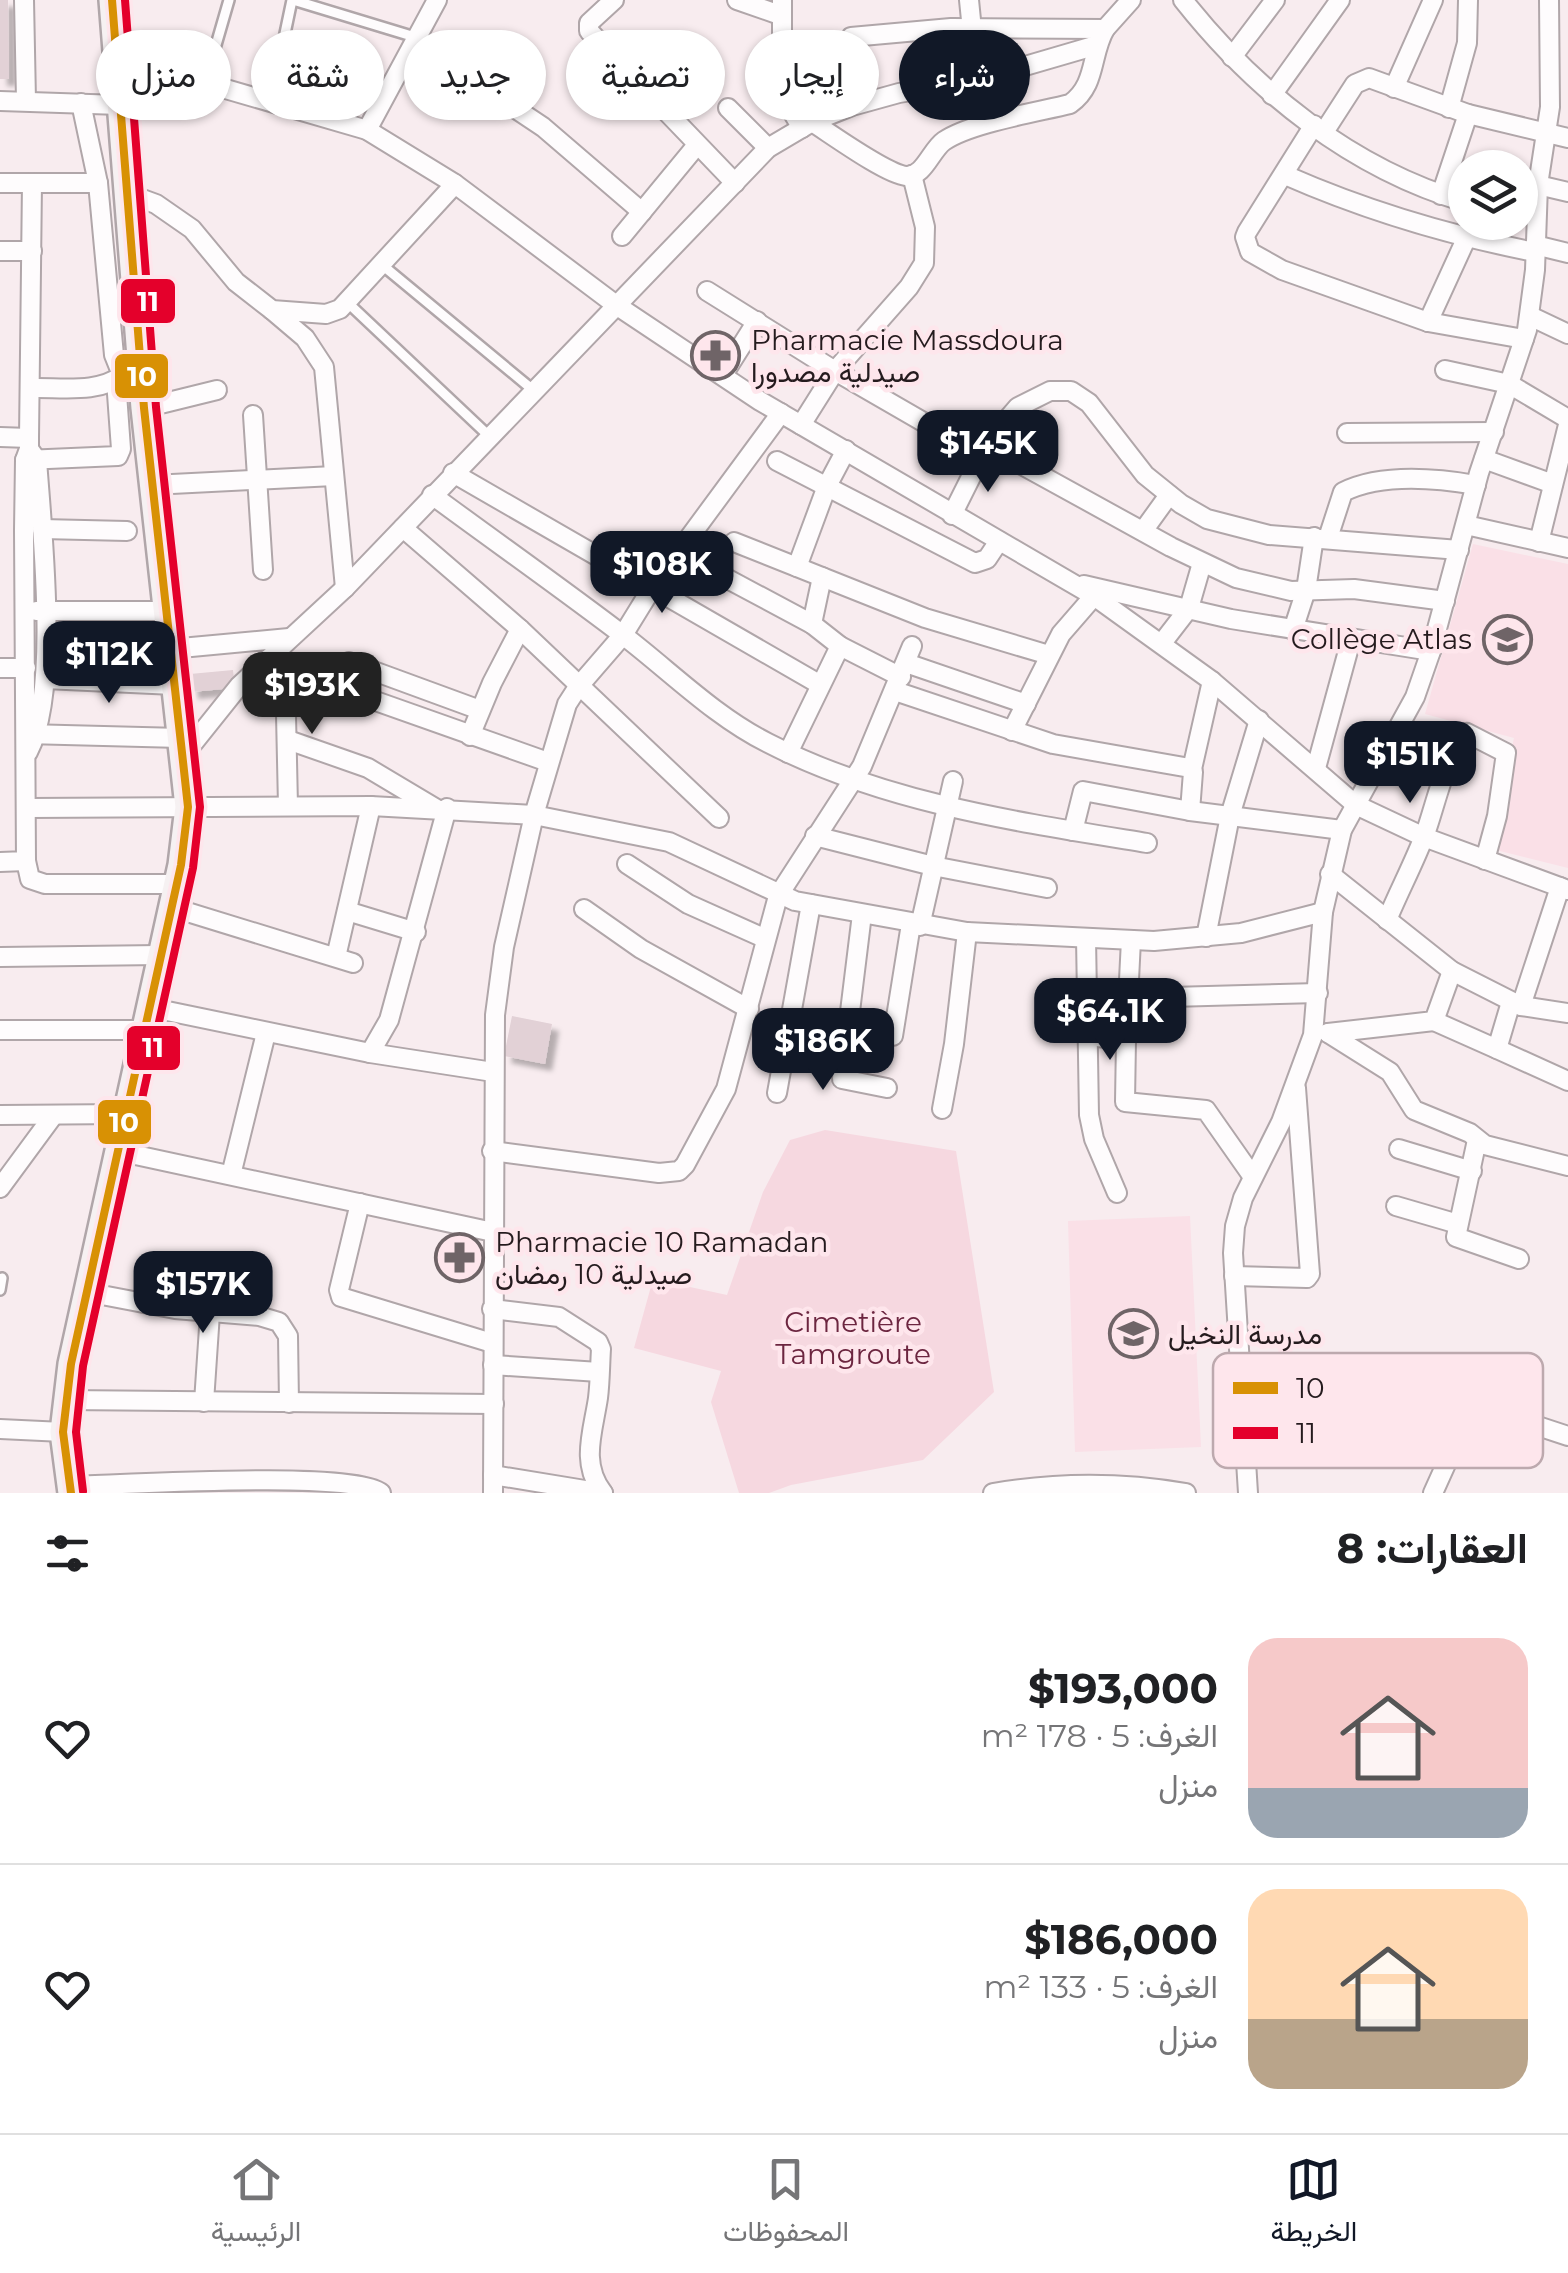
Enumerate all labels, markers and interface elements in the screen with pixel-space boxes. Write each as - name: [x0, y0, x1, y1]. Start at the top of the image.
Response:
- chip: منزل: [96, 30, 231, 120]
- chip: شقة: [251, 30, 384, 120]
- chip: جديد: [404, 30, 546, 120]
- chip: تصفية: [566, 30, 725, 120]
- chip: إيجار: [745, 30, 879, 120]
- chip: شراء: [899, 30, 1030, 120]
- map controls: [1448, 150, 1538, 240]
- button: layers: [1448, 150, 1538, 240]
- line badge: 11: [119, 277, 177, 325]
- text: 11: [137, 284, 159, 318]
- place label: Pharmacie Massdoura صيدلية مصدورا: [751, 323, 1064, 390]
- pharmacy icon: Pharmacie Massdoura صيدلية مصدورا: [690, 330, 742, 382]
- line badge: 10: [113, 352, 170, 400]
- text: 10: [127, 359, 157, 393]
- pin: $145K: [918, 410, 1058, 495]
- text: $145K: [939, 423, 1037, 462]
- pin: $108K: [592, 531, 732, 616]
- text: $108K: [612, 544, 712, 583]
- school or university icon: Collège Atlas: [1481, 613, 1533, 665]
- pin: $112K: [39, 621, 179, 706]
- place label: Collège Atlas: [1291, 622, 1472, 656]
- text: $112K: [65, 634, 153, 673]
- pin: $193K: [242, 652, 382, 737]
- text: $193K: [264, 665, 360, 704]
- pin: $151K: [1340, 721, 1480, 806]
- text: $151K: [1366, 734, 1454, 773]
- pin: $64.1K: [1029, 978, 1191, 1063]
- text: $64.1K: [1056, 991, 1164, 1030]
- pin: $186K: [753, 1008, 893, 1093]
- text: $186K: [774, 1021, 872, 1060]
- line badge: 11: [125, 1024, 182, 1072]
- text: 11: [142, 1030, 164, 1064]
- line badge: 10: [96, 1098, 153, 1146]
- text: 10: [109, 1105, 139, 1139]
- place label: Pharmacie 10 Ramadan صيدلية 10 رمضان: [495, 1225, 828, 1292]
- pharmacy icon: Pharmacie 10 Ramadan صيدلية 10 رمضان: [434, 1232, 486, 1284]
- pin: $157K: [133, 1251, 273, 1336]
- text: $157K: [156, 1264, 250, 1303]
- park label: Cimetière Tamgroute: [775, 1305, 931, 1371]
- school or university icon: مدرسة النخيل: [1107, 1308, 1159, 1360]
- place label: مدرسة النخيل: [1168, 1317, 1322, 1352]
- legend: [1213, 1353, 1543, 1468]
- text: 10: [1296, 1371, 1325, 1405]
- text: 11: [1296, 1416, 1316, 1450]
- text: العقارات: 8: [1337, 1522, 1528, 1574]
- icon: filters: [40, 1526, 95, 1581]
- text: $193,000: [1028, 1662, 1218, 1714]
- icon: home: [1328, 1678, 1448, 1798]
- icon: heart: [40, 1711, 95, 1766]
- text: الغرف: 5 · 178 m²: [981, 1716, 1218, 1755]
- text: منزل: [1158, 1766, 1218, 1805]
- text: $186,000: [1024, 1913, 1218, 1965]
- icon: home: [1328, 1929, 1448, 2049]
- icon: heart: [40, 1962, 95, 2017]
- text: الغرف: 5 · 133 m²: [983, 1967, 1218, 2006]
- text: منزل: [1158, 2017, 1218, 2056]
- tab: الرئيسية: [211, 2152, 301, 2256]
- tab: المحفوظات: [723, 2152, 849, 2256]
- tab: الخريطة: [1271, 2152, 1357, 2256]

